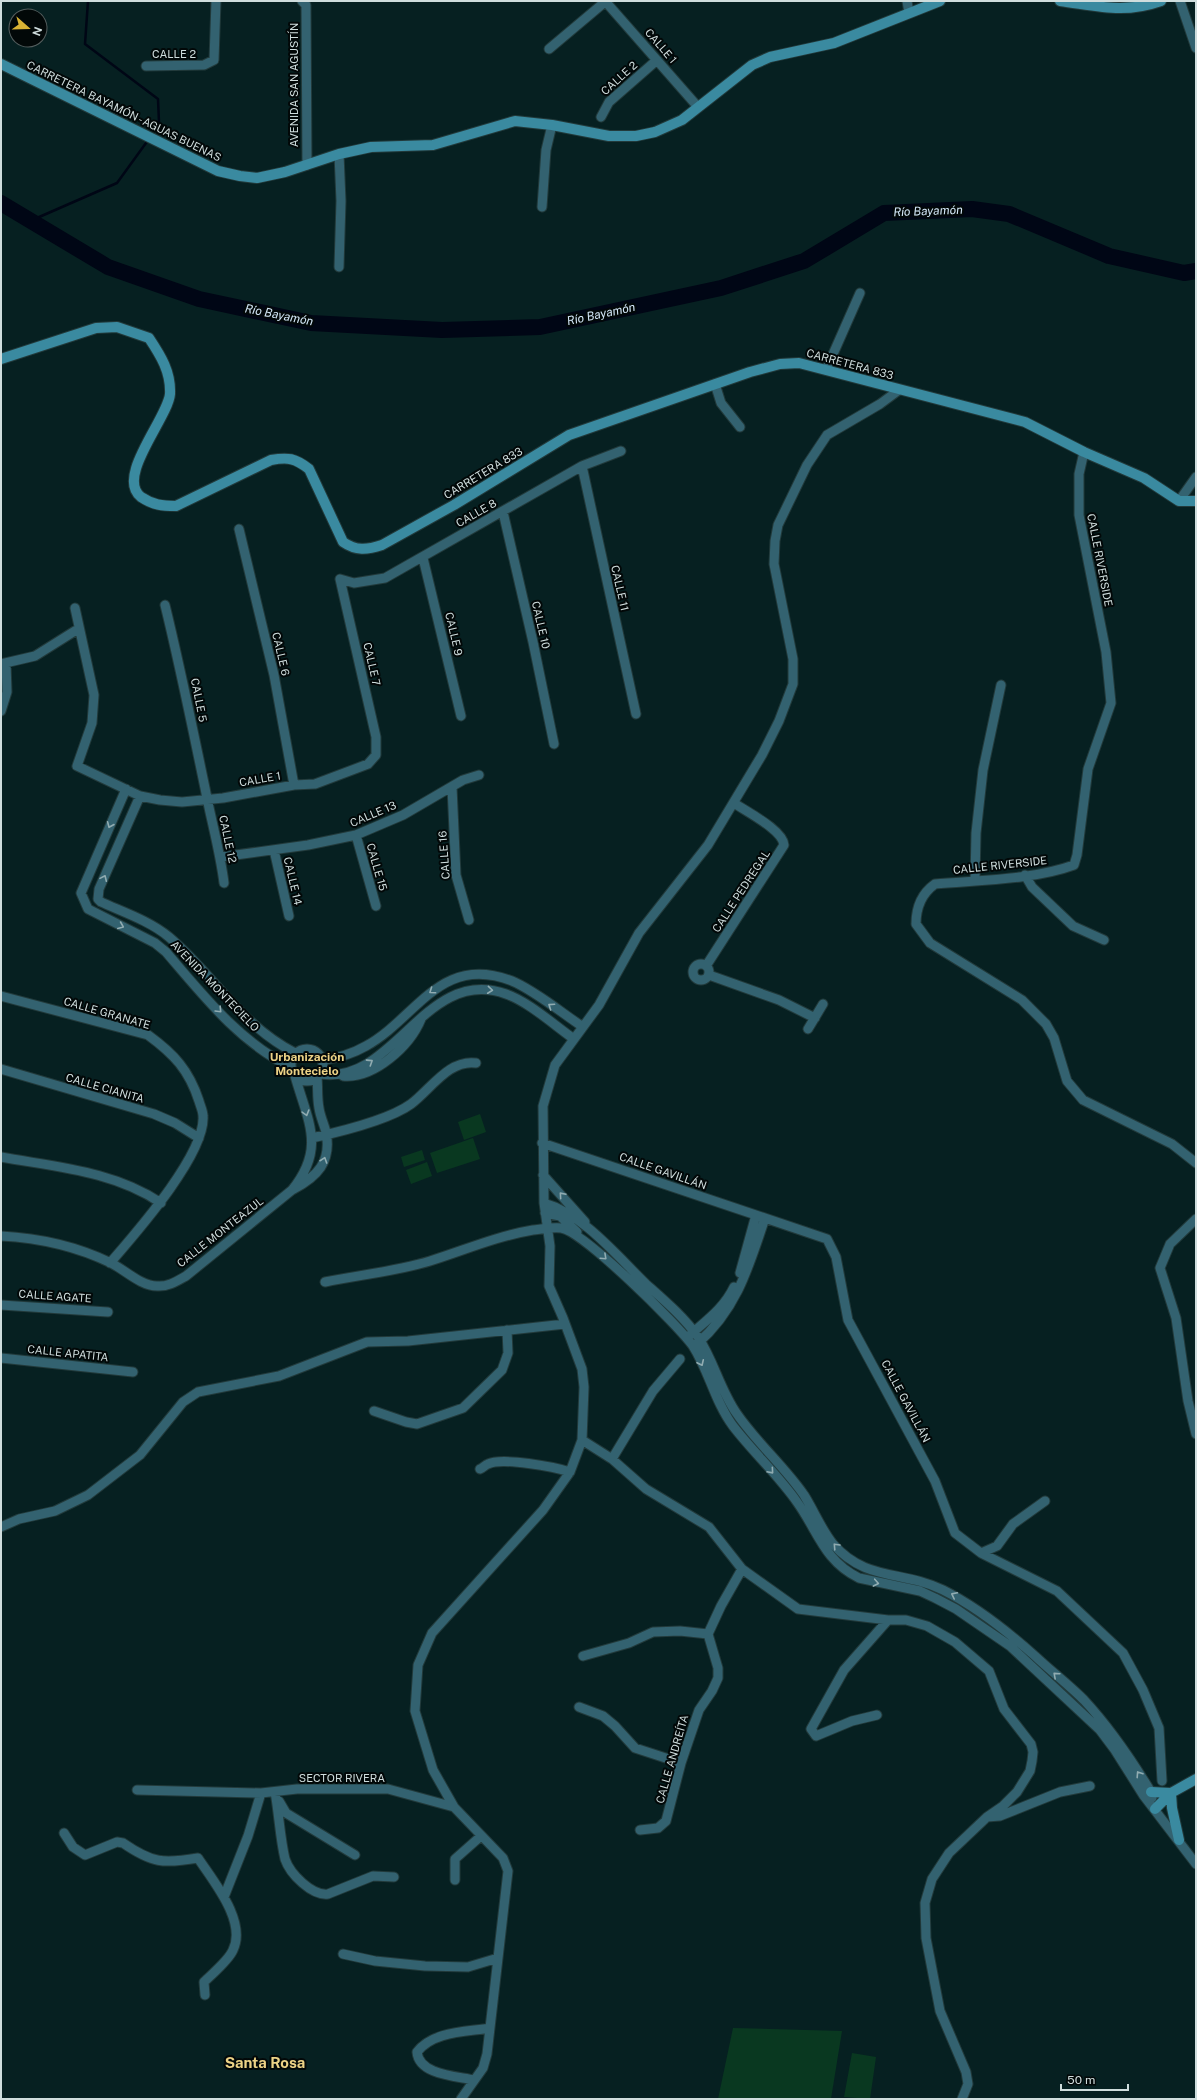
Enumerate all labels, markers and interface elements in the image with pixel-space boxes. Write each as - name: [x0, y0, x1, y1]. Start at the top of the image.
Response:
- north arrow: [8, 8, 48, 48]
- street label: AVENIDA SAN AGUSTÍN: [287, 23, 300, 147]
- text: N: [30, 25, 45, 38]
- street label: CALLE 1: [643, 26, 679, 66]
- street label: CALLE 2: [152, 48, 196, 60]
- street label: CARRETERA BAYAMÓN - AGUAS BUENAS: [25, 58, 224, 163]
- street label: CALLE 2: [599, 59, 640, 97]
- water label: Río Bayamón: [893, 203, 963, 219]
- water label: Río Bayamón: [566, 300, 637, 328]
- water label: Río Bayamón: [244, 301, 315, 329]
- street label: CARRETERA 833: [805, 347, 895, 381]
- street label: CARRETERA 833: [442, 445, 524, 501]
- street label: CALLE 8: [454, 497, 498, 529]
- street label: CALLE RIVERSIDE: [1085, 513, 1115, 608]
- street label: CALLE 11: [609, 564, 631, 612]
- street label: CALLE 10: [530, 600, 552, 650]
- street label: CALLE 9: [443, 611, 465, 657]
- street label: CALLE 6: [270, 631, 292, 677]
- street label: CALLE 7: [361, 641, 383, 687]
- street label: CALLE 5: [189, 677, 209, 723]
- street label: CALLE 1: [238, 769, 282, 789]
- street label: CALLE 13: [348, 799, 398, 829]
- street label: CALLE 12: [217, 814, 239, 864]
- one-way arrow: [107, 820, 115, 828]
- street label: CALLE 16: [436, 830, 452, 880]
- street label: CALLE 15: [364, 842, 390, 892]
- street label: CALLE PEDREGAL: [710, 848, 772, 934]
- street label: CALLE RIVERSIDE: [952, 854, 1048, 876]
- street label: CALLE 14: [282, 856, 304, 906]
- one-way arrow: [99, 874, 107, 882]
- one-way arrow: [117, 921, 125, 929]
- street label: AVENIDA MONTECIELO: [169, 938, 261, 1034]
- one-way arrow: [429, 986, 436, 994]
- one-way arrow: [487, 986, 493, 995]
- street label: CALLE GRANATE: [62, 995, 152, 1031]
- one-way arrow: [548, 1004, 555, 1011]
- one-way arrow: [214, 1005, 222, 1013]
- district label: Urbanización Montecielo: [270, 1050, 344, 1078]
- one-way arrow: [366, 1059, 373, 1066]
- street label: CALLE CIANITA: [65, 1071, 146, 1105]
- one-way arrow: [301, 1109, 310, 1116]
- street label: CALLE GAVILLÁN: [618, 1149, 709, 1192]
- one-way arrow: [319, 1156, 328, 1163]
- one-way arrow: [559, 1192, 566, 1200]
- street label: CALLE MONTEAZUL: [175, 1195, 265, 1269]
- one-way arrow: [599, 1252, 607, 1260]
- street label: CALLE AGATE: [18, 1287, 92, 1305]
- street label: CALLE APATITA: [27, 1343, 109, 1363]
- street label: CALLE GAVILLÁN: [879, 1357, 934, 1444]
- one-way arrow: [696, 1358, 704, 1366]
- one-way arrow: [767, 1466, 774, 1474]
- one-way arrow: [834, 1544, 841, 1551]
- one-way arrow: [873, 1578, 879, 1586]
- one-way arrow: [950, 1592, 958, 1600]
- one-way arrow: [1053, 1673, 1060, 1680]
- street label: CALLE ANDREÍTA: [653, 1713, 690, 1805]
- one-way arrow: [1137, 1771, 1144, 1778]
- street label: SECTOR RIVERA: [299, 1772, 385, 1784]
- district label: Santa Rosa: [225, 2054, 305, 2071]
- scale bar: [1061, 2066, 1128, 2092]
- text: 50 m: [1067, 2073, 1095, 2087]

